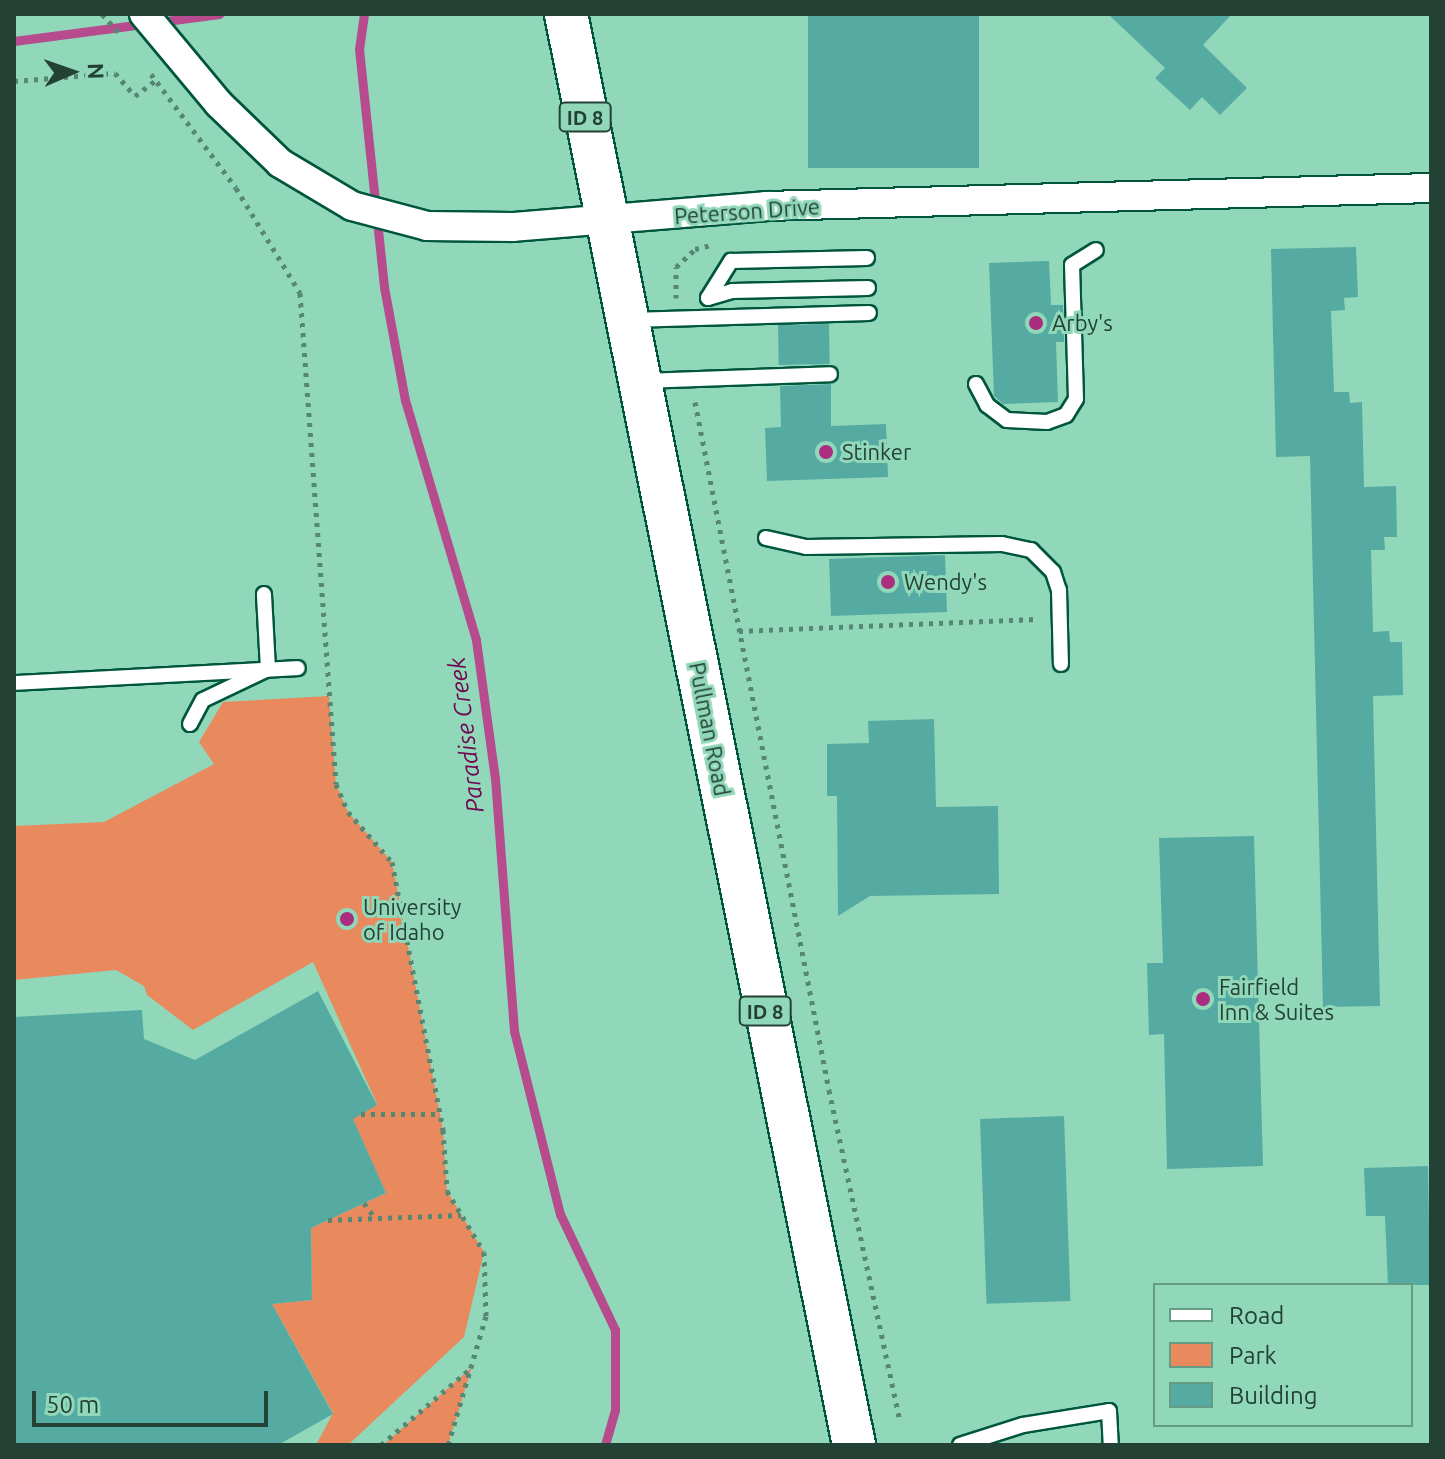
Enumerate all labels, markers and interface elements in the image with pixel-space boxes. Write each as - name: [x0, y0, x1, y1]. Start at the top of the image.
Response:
- north arrow: [32, 32, 112, 112]
- text: N: [84, 62, 109, 80]
- road number: ID 8: [557, 101, 613, 133]
- street label: Peterson Drive: [673, 193, 821, 229]
- place label: Arby's: [1052, 310, 1113, 336]
- marker: Arby's: [1027, 314, 1045, 332]
- place label: Stinker: [842, 439, 911, 465]
- marker: Stinker: [817, 443, 835, 461]
- place label: Wendy's: [904, 569, 987, 595]
- marker: Wendy's: [879, 573, 897, 591]
- water label: Paradise Creek: [442, 655, 490, 815]
- street label: Pullman Road: [684, 660, 736, 798]
- place label: University of Idaho: [363, 893, 461, 944]
- marker: University of Idaho: [338, 910, 356, 928]
- place label: Fairfield Inn & Suites: [1219, 973, 1334, 1024]
- marker: Fairfield Inn & Suites: [1194, 990, 1212, 1008]
- road number: ID 8: [737, 995, 793, 1027]
- legend: [1153, 1283, 1413, 1427]
- text: Road: [1229, 1302, 1284, 1329]
- text: Park: [1229, 1342, 1277, 1369]
- scale bar: [36, 1375, 272, 1425]
- text: Building: [1229, 1382, 1317, 1409]
- text: 50 m: [46, 1391, 99, 1418]

